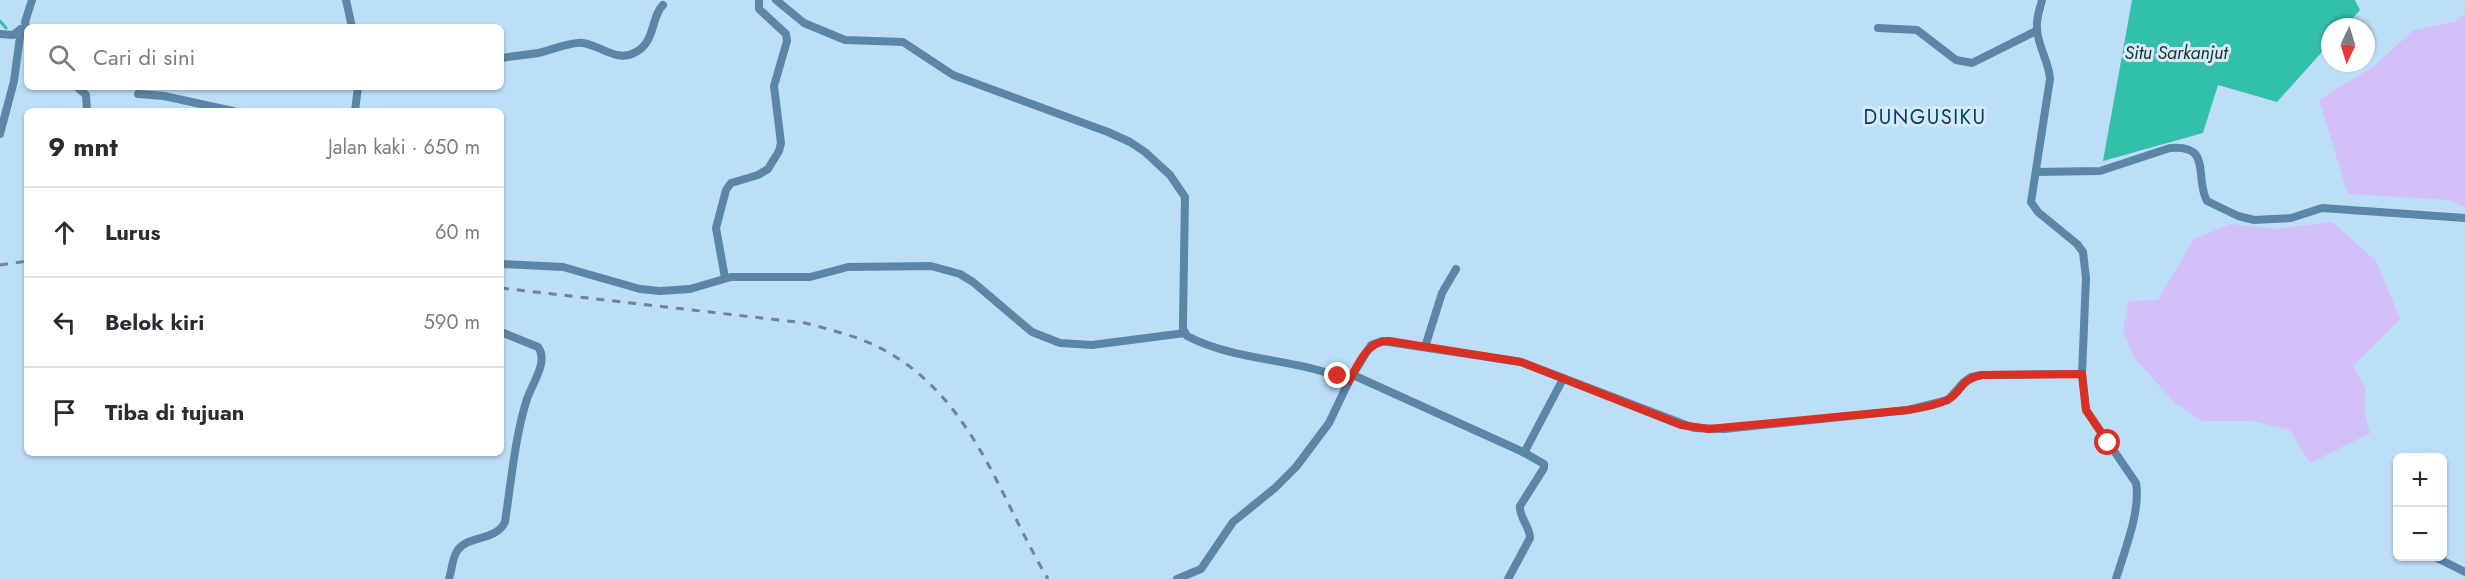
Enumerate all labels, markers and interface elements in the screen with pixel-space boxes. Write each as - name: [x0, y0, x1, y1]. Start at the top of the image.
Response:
- north arrow: [2321, 18, 2375, 72]
- search box: [24, 24, 504, 90]
- water label: Situ Sarkanjut: [2125, 40, 2229, 66]
- icon: search: [45, 41, 78, 74]
- text: Cari di sini: [93, 41, 195, 73]
- district label: DUNGUSIKU: [1864, 103, 1986, 132]
- text: 9 mnt: [48, 128, 118, 166]
- text: Jalan kaki · 650 m: [328, 133, 480, 162]
- icon: ahead: [48, 216, 81, 249]
- text: Lurus: [105, 216, 161, 248]
- text: 60 m: [435, 218, 480, 247]
- icon: left: [48, 306, 81, 339]
- text: Belok kiri: [105, 306, 204, 338]
- text: 590 m: [424, 308, 480, 337]
- route end: [1324, 362, 1350, 388]
- icon: arrive: [48, 396, 81, 429]
- text: Tiba di tujuan: [105, 396, 244, 428]
- route start: [2094, 429, 2120, 455]
- map controls: [2393, 453, 2447, 561]
- button: +: [2393, 453, 2447, 507]
- button: −: [2393, 507, 2447, 561]

